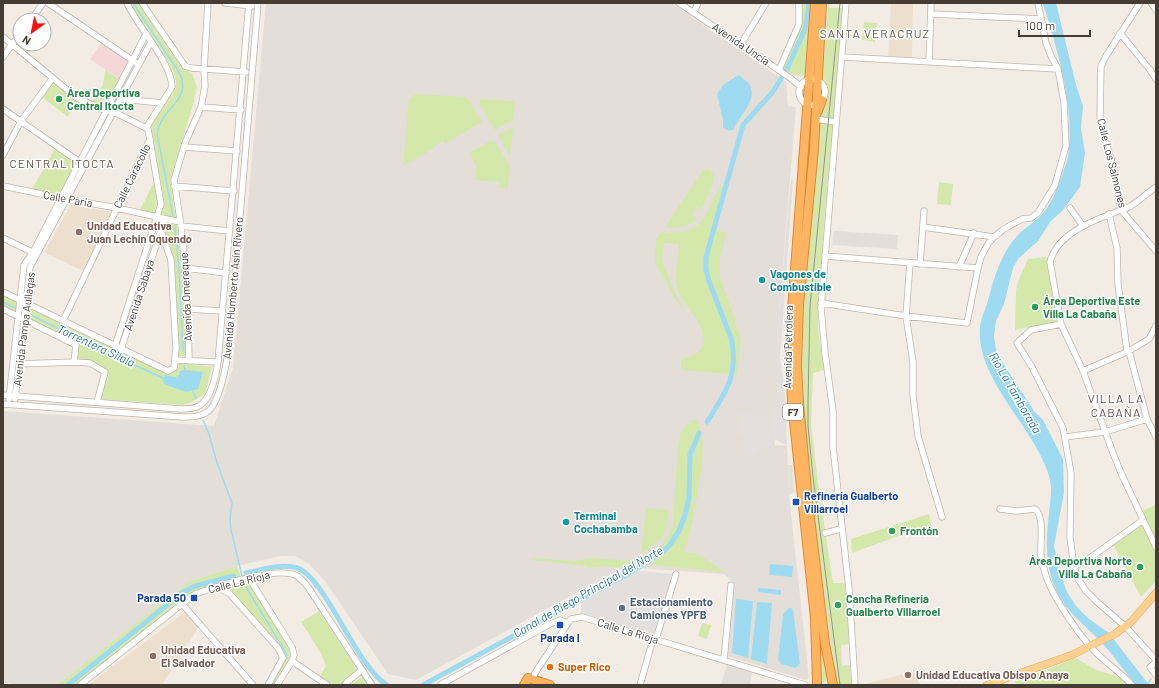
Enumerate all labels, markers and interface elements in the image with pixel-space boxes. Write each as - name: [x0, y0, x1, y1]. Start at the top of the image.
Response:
- north arrow: [12, 12, 52, 52]
- scale bar: [1019, 12, 1090, 38]
- text: 100 m: [1025, 18, 1055, 32]
- street label: Avenida Uncía: [710, 20, 772, 68]
- district label: SANTA VERACRUZ: [820, 26, 930, 40]
- text: N: [20, 33, 33, 48]
- place label: Área Deportiva Central Itocta: [67, 86, 140, 112]
- marker: Área Deportiva Central Itocta: [54, 94, 64, 104]
- street label: Calle Los Salmones: [1095, 117, 1130, 209]
- street label: Calle Caracollo: [110, 142, 153, 210]
- district label: CENTRAL ITOCTA: [9, 156, 115, 170]
- street label: Calle Paria: [42, 188, 94, 209]
- street label: Avenida Humberto Asín Rivero: [220, 216, 245, 360]
- place label: Unidad Educativa Juan Lechin Oquendo: [87, 219, 192, 245]
- marker: Unidad Educativa Juan Lechin Oquendo: [74, 227, 84, 237]
- street label: Avenida Omereque: [177, 252, 194, 342]
- street label: Avenida Sabaya: [121, 258, 156, 332]
- place label: Vagones de Combustible: [770, 267, 832, 293]
- street label: Avenida Pampa Aullagas: [10, 271, 37, 387]
- marker: Vagones de Combustible: [757, 275, 767, 285]
- place label: Área Deportiva Este Villa La Cabaña: [1043, 294, 1140, 320]
- marker: Área Deportiva Este Villa La Cabaña: [1030, 302, 1040, 312]
- street label: Avenida Petrolera: [780, 305, 795, 389]
- water label: Torrentera Silala: [55, 321, 137, 369]
- water label: Río La Tamborada: [987, 350, 1045, 435]
- district label: VILLA LA CABAÑA: [1088, 391, 1144, 419]
- road number: F7: [783, 404, 803, 420]
- place label: Refinería Gualberto Villarroel: [804, 489, 899, 515]
- marker: Refinería Gualberto Villarroel: [791, 497, 801, 507]
- place label: Terminal Cochabamba: [574, 509, 638, 535]
- marker: Terminal Cochabamba: [561, 517, 571, 527]
- place label: Frontón: [900, 524, 938, 537]
- marker: Frontón: [887, 526, 897, 536]
- water label: Canal de Riego Principal del Norte: [510, 542, 665, 640]
- place label: Área Deportiva Norte Villa La Cabaña: [1029, 554, 1132, 580]
- marker: Área Deportiva Norte Villa La Cabaña: [1135, 562, 1145, 572]
- street label: Calle La Rioja: [207, 568, 271, 595]
- place label: Parada 50: [137, 591, 186, 604]
- place label: Cancha Refinería Gualberto Villarroel: [846, 592, 940, 618]
- marker: Parada 50: [189, 593, 199, 603]
- place label: Estacionamiento Camiones YPFB: [630, 595, 713, 621]
- marker: Cancha Refinería Gualberto Villarroel: [833, 600, 843, 610]
- marker: Estacionamiento Camiones YPFB: [617, 603, 627, 613]
- street label: Calle La Rioja: [596, 615, 660, 646]
- marker: Parada I: [555, 620, 565, 630]
- place label: Parada I: [540, 631, 580, 644]
- place label: Unidad Educativa El Salvador: [161, 643, 246, 669]
- marker: Unidad Educativa El Salvador: [148, 651, 158, 661]
- place label: Super Rico: [558, 660, 611, 673]
- marker: Super Rico: [545, 662, 555, 672]
- place label: Unidad Educativa Obispo Anaya: [916, 668, 1069, 681]
- marker: Unidad Educativa Obispo Anaya: [903, 670, 913, 680]

